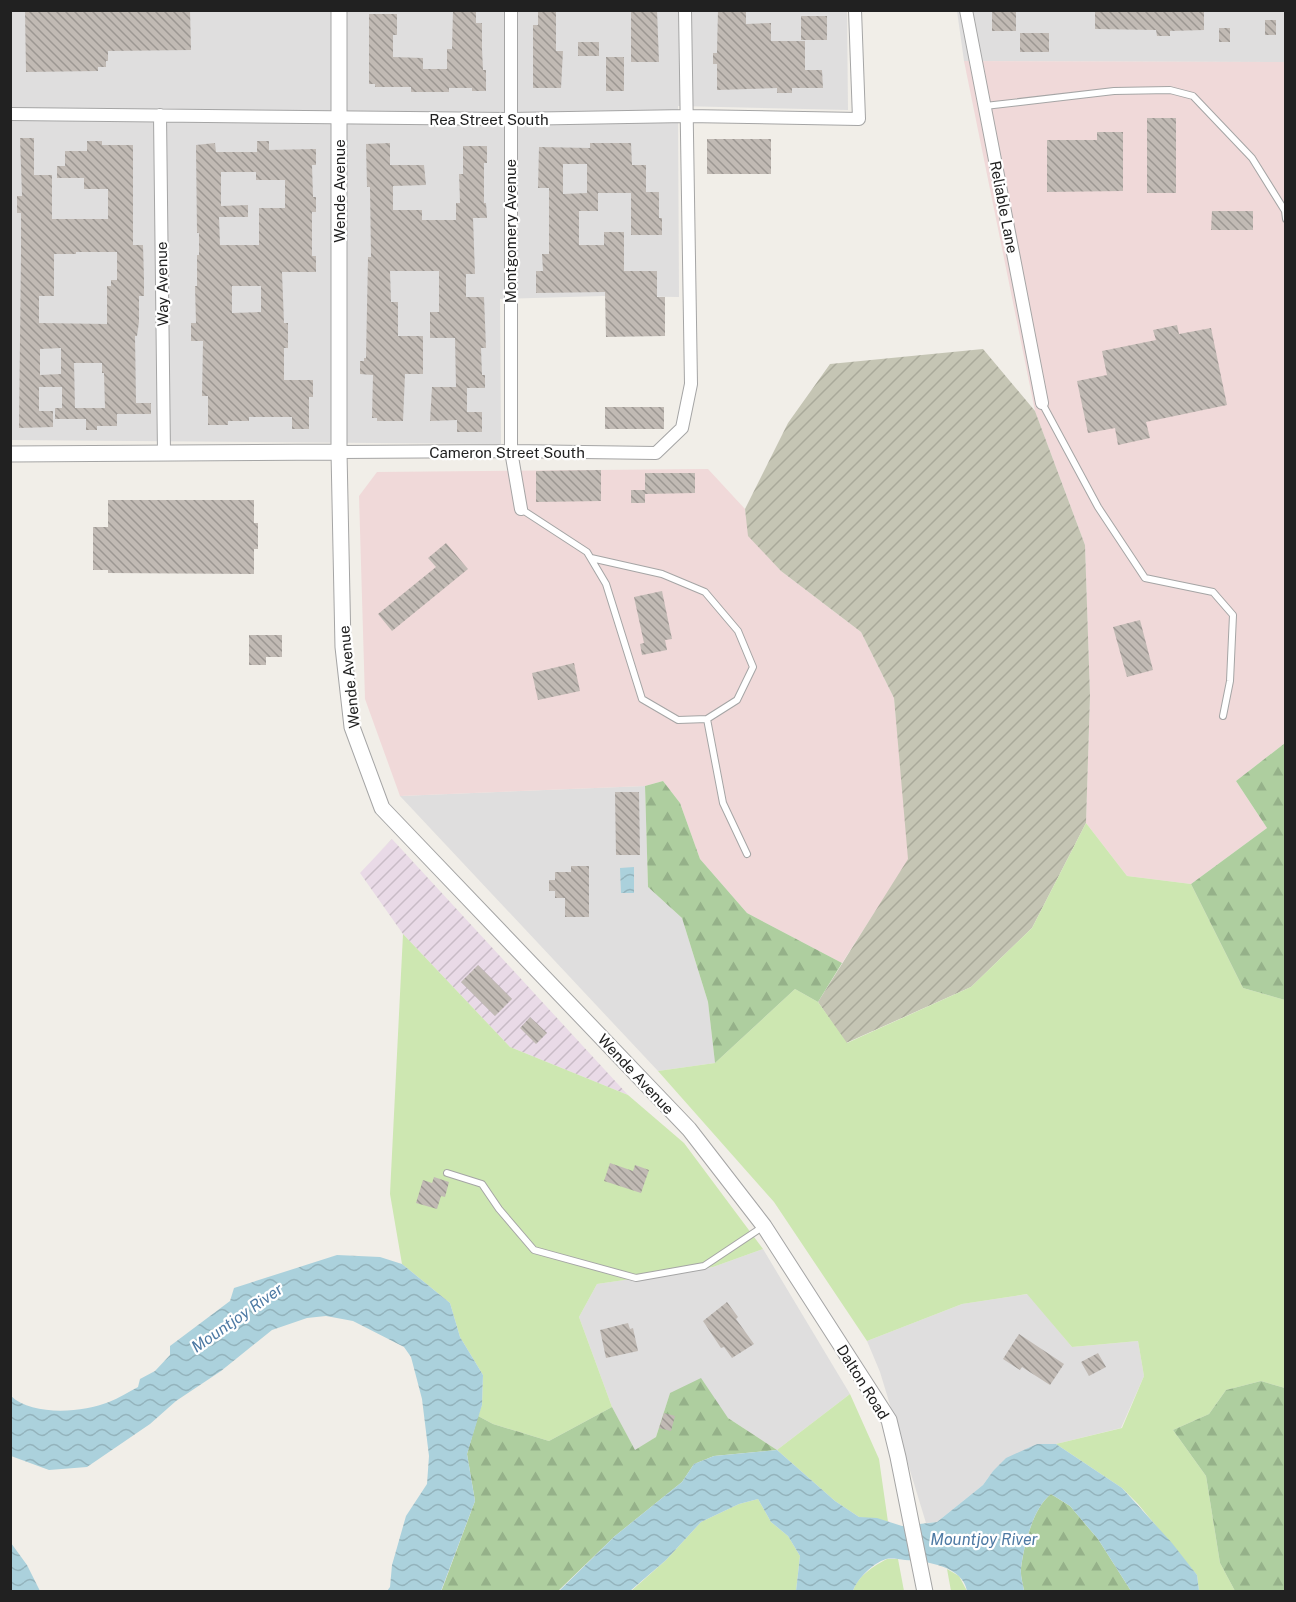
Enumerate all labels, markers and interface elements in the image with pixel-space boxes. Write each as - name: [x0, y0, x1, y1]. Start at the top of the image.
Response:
- street label: Rea Street South: [429, 111, 549, 128]
- street label: Wende Avenue: [331, 139, 348, 243]
- street label: Montgomery Avenue: [502, 159, 519, 303]
- street label: Reliable Lane: [987, 159, 1021, 255]
- street label: Way Avenue: [153, 241, 171, 327]
- street label: Cameron Street South: [429, 444, 585, 461]
- street label: Wende Avenue: [335, 625, 363, 729]
- street label: Wende Avenue: [595, 1030, 677, 1118]
- water label: Mountjoy River: [188, 1279, 287, 1357]
- street label: Dalton Road: [833, 1342, 893, 1422]
- water label: Mountjoy River: [930, 1530, 1039, 1549]

